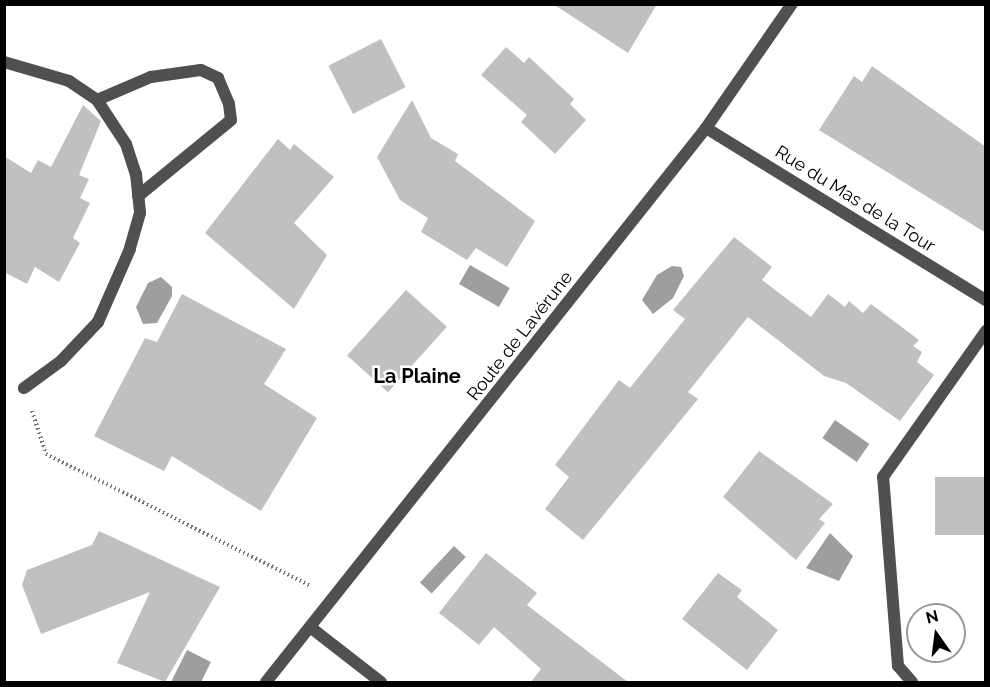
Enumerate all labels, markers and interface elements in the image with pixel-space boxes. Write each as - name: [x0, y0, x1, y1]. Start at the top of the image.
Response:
- street label: Rue du Mas de la Tour: [771, 141, 939, 257]
- street label: Route de Lavérune: [463, 267, 577, 405]
- district label: La Plaine: [373, 364, 461, 388]
- north arrow: [906, 603, 966, 663]
- text: N: [924, 606, 940, 628]

